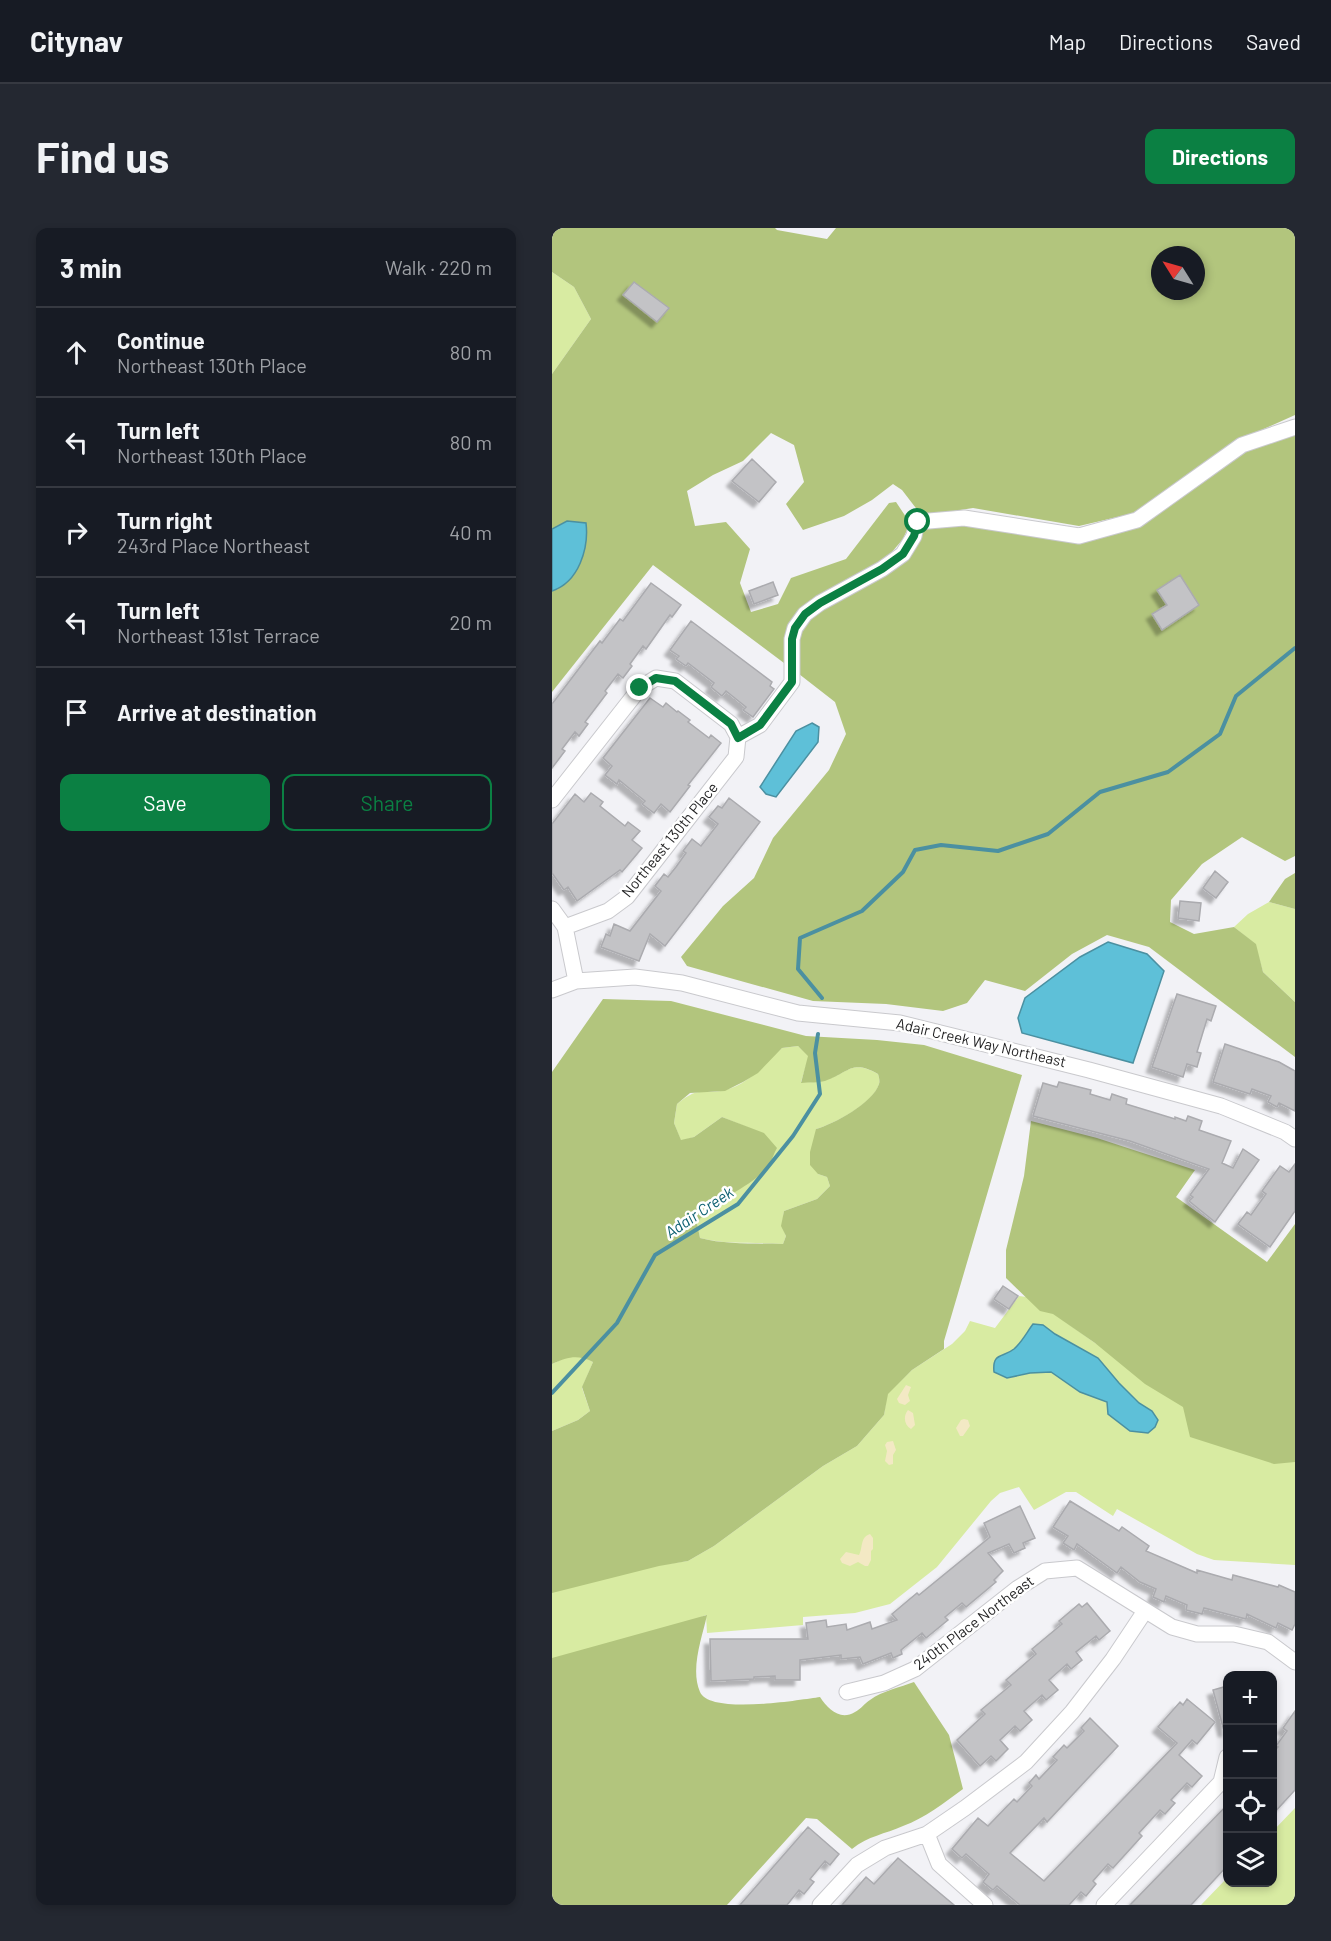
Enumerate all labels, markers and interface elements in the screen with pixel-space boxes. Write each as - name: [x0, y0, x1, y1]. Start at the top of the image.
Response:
- text: Citynav: [30, 24, 123, 58]
- text: Map: [1049, 29, 1086, 54]
- text: Directions: [1119, 29, 1213, 54]
- text: Saved: [1246, 29, 1301, 54]
- button: Directions: [1145, 129, 1295, 184]
- text: Find us: [36, 131, 169, 181]
- north arrow: [1151, 246, 1205, 300]
- text: 3 min: [60, 252, 122, 283]
- text: Walk · 220 m: [385, 255, 492, 279]
- text: Continue: [117, 327, 205, 353]
- icon: ahead: [60, 336, 93, 369]
- text: 80 m: [450, 340, 492, 364]
- text: Northeast 130th Place: [117, 353, 307, 377]
- text: Turn left: [117, 417, 200, 443]
- icon: left: [60, 426, 93, 459]
- text: 80 m: [450, 430, 492, 454]
- text: Northeast 130th Place: [117, 443, 307, 467]
- text: Turn right: [117, 507, 212, 533]
- route start: [904, 508, 930, 534]
- icon: right: [60, 516, 93, 549]
- text: 40 m: [449, 520, 492, 544]
- text: 243rd Place Northeast: [117, 533, 310, 557]
- text: Turn left: [117, 597, 200, 623]
- icon: left: [60, 606, 93, 639]
- text: 20 m: [449, 610, 492, 634]
- text: Northeast 131st Terrace: [117, 623, 320, 647]
- route end: [626, 674, 652, 700]
- icon: arrive: [60, 696, 93, 729]
- text: Arrive at destination: [117, 699, 316, 725]
- button: Save: [60, 774, 270, 831]
- button: Share: [282, 774, 492, 831]
- street label: Northeast 130th Place: [617, 778, 721, 900]
- street label: Adair Creek Way Northeast: [895, 1014, 1068, 1070]
- water label: Adair Creek: [661, 1182, 737, 1241]
- street label: 240th Place Northeast: [910, 1571, 1037, 1673]
- map controls: [1223, 1671, 1277, 1887]
- button: +: [1223, 1671, 1277, 1725]
- button: −: [1223, 1725, 1277, 1779]
- button: locate: [1223, 1779, 1277, 1833]
- button: layers: [1223, 1833, 1277, 1887]

